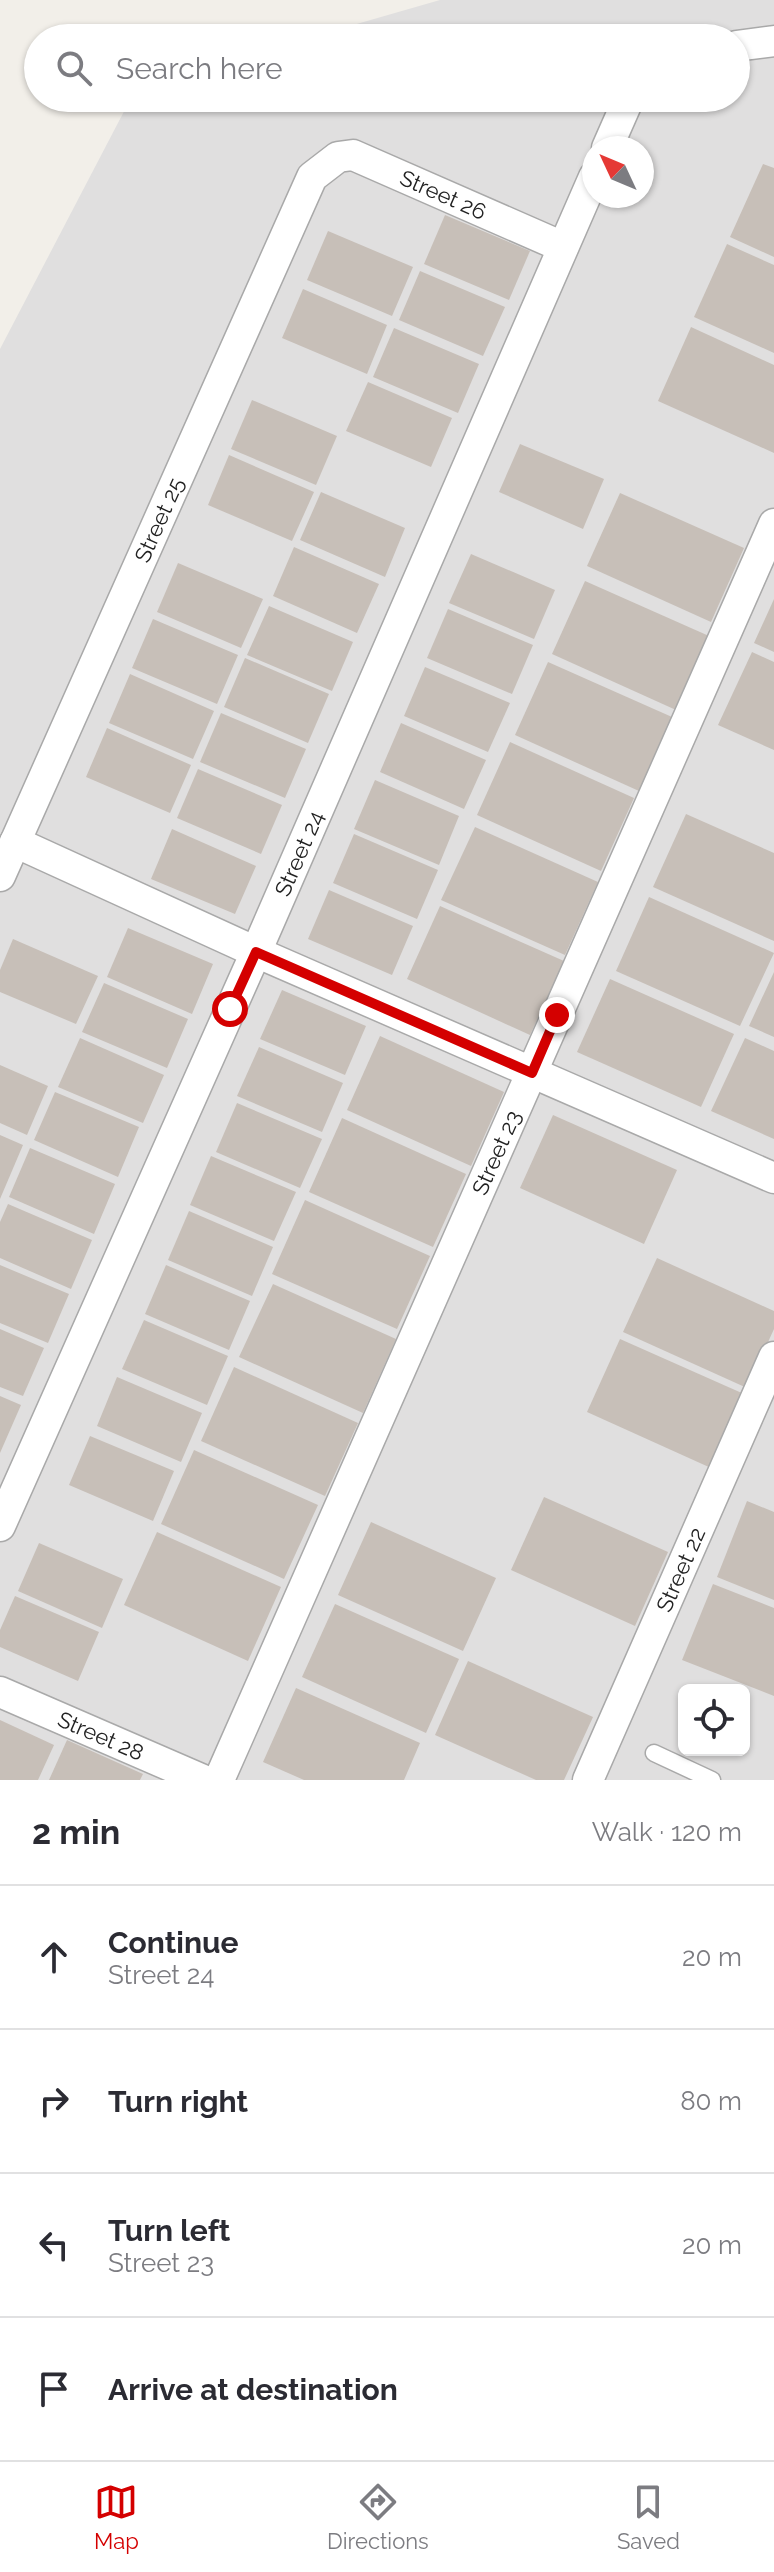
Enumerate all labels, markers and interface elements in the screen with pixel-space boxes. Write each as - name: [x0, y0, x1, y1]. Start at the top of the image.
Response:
- search box: [24, 24, 750, 112]
- icon: search: [52, 46, 96, 90]
- text: Search here: [116, 51, 283, 86]
- north arrow: [582, 136, 654, 208]
- street label: Street 26: [396, 164, 490, 225]
- street label: Street 25: [129, 473, 189, 566]
- street label: Street 24: [269, 807, 329, 900]
- route start: [212, 991, 248, 1027]
- route end: [539, 997, 575, 1033]
- street label: Street 23: [466, 1106, 526, 1199]
- street label: Street 22: [651, 1523, 711, 1616]
- map controls: [678, 1684, 750, 1756]
- button: locate: [678, 1684, 750, 1756]
- street label: Street 28: [54, 1706, 148, 1766]
- text: 2 min: [32, 1812, 120, 1852]
- text: Walk · 120 m: [592, 1817, 742, 1847]
- text: Continue: [108, 1925, 239, 1960]
- icon: ahead: [32, 1935, 76, 1979]
- text: 20 m: [682, 1942, 742, 1972]
- text: Street 24: [108, 1960, 214, 1990]
- icon: right: [32, 2079, 76, 2123]
- text: Turn right: [108, 2084, 248, 2119]
- text: 80 m: [680, 2086, 742, 2116]
- text: Turn left: [108, 2213, 230, 2248]
- icon: left: [32, 2223, 76, 2267]
- text: 20 m: [682, 2230, 742, 2260]
- text: Street 23: [108, 2248, 214, 2278]
- icon: arrive: [32, 2367, 76, 2411]
- text: Arrive at destination: [108, 2372, 398, 2407]
- tab: Map: [94, 2480, 139, 2554]
- tab: Directions: [327, 2480, 429, 2554]
- tab: Saved: [617, 2480, 680, 2554]

